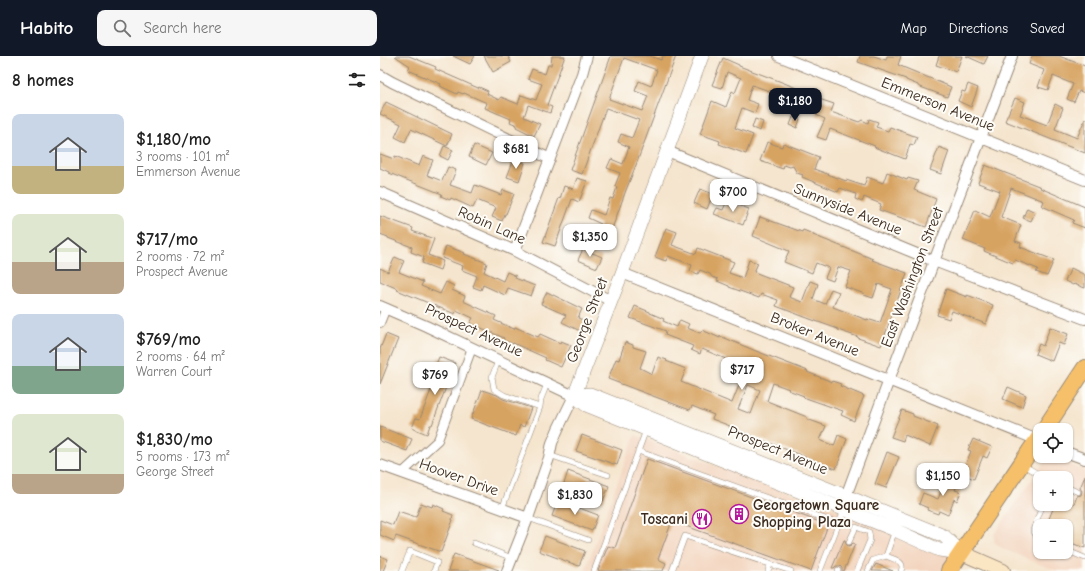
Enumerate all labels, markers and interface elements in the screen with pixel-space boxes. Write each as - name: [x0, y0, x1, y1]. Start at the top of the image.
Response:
- search box: [97, 10, 377, 46]
- text: Habito: [20, 17, 73, 39]
- icon: search: [111, 17, 133, 39]
- text: Search here: [143, 19, 221, 37]
- text: Map: [900, 20, 927, 37]
- text: Directions: [949, 20, 1008, 37]
- text: Saved: [1030, 20, 1065, 37]
- icon: filters: [346, 69, 368, 91]
- text: 8 homes: [12, 71, 74, 90]
- street label: Emmerson Avenue: [879, 73, 998, 135]
- pin: $1,180: [762, 88, 828, 122]
- text: $1,180: [778, 93, 812, 108]
- icon: home: [44, 130, 92, 178]
- text: $1,180/mo: [136, 130, 211, 149]
- pin: $681: [492, 136, 540, 170]
- text: $681: [503, 141, 529, 156]
- text: 3 rooms · 101 m²: [136, 149, 229, 164]
- text: Emmerson Avenue: [136, 164, 240, 179]
- pin: $700: [709, 179, 757, 213]
- street label: Sunnyside Avenue: [791, 179, 905, 239]
- text: $700: [719, 184, 747, 199]
- street label: Robin Lane: [455, 202, 529, 248]
- street label: East Washington Street: [877, 204, 947, 350]
- pin: $1,350: [557, 224, 623, 258]
- text: $1,350: [572, 229, 608, 244]
- icon: home: [44, 230, 92, 278]
- text: $717/mo: [136, 230, 198, 249]
- text: 2 rooms · 72 m²: [136, 249, 224, 264]
- text: Prospect Avenue: [136, 264, 228, 279]
- street label: George Street: [563, 274, 612, 365]
- street label: Prospect Avenue: [422, 299, 526, 361]
- street label: Broker Avenue: [768, 308, 862, 360]
- icon: home: [44, 330, 92, 378]
- text: $769/mo: [136, 330, 201, 349]
- text: 2 rooms · 64 m²: [136, 349, 225, 364]
- pin: $717: [718, 357, 766, 391]
- pin: $769: [411, 362, 459, 396]
- text: $717: [730, 362, 754, 377]
- text: Warren Court: [136, 364, 212, 379]
- text: $769: [422, 367, 448, 382]
- street label: Prospect Avenue: [726, 422, 831, 478]
- map controls: [1033, 423, 1073, 559]
- button: locate: [1033, 423, 1073, 463]
- icon: home: [44, 430, 92, 478]
- text: $1,830/mo: [136, 430, 213, 449]
- text: 5 rooms · 173 m²: [136, 449, 229, 464]
- street label: Hoover Drive: [417, 454, 502, 500]
- pin: $1,150: [910, 463, 976, 497]
- text: George Street: [136, 464, 214, 479]
- text: $1,150: [926, 468, 960, 483]
- button: +: [1033, 471, 1073, 511]
- pin: $1,830: [542, 482, 608, 516]
- text: $1,830: [557, 487, 593, 502]
- place label: Georgetown Square Shopping Plaza: [753, 496, 879, 531]
- building icon: Georgetown Square Shopping Plaza: [728, 503, 750, 525]
- restaurant icon: Toscani: [691, 508, 713, 530]
- place label: Toscani: [641, 510, 688, 528]
- button: −: [1033, 519, 1073, 559]

